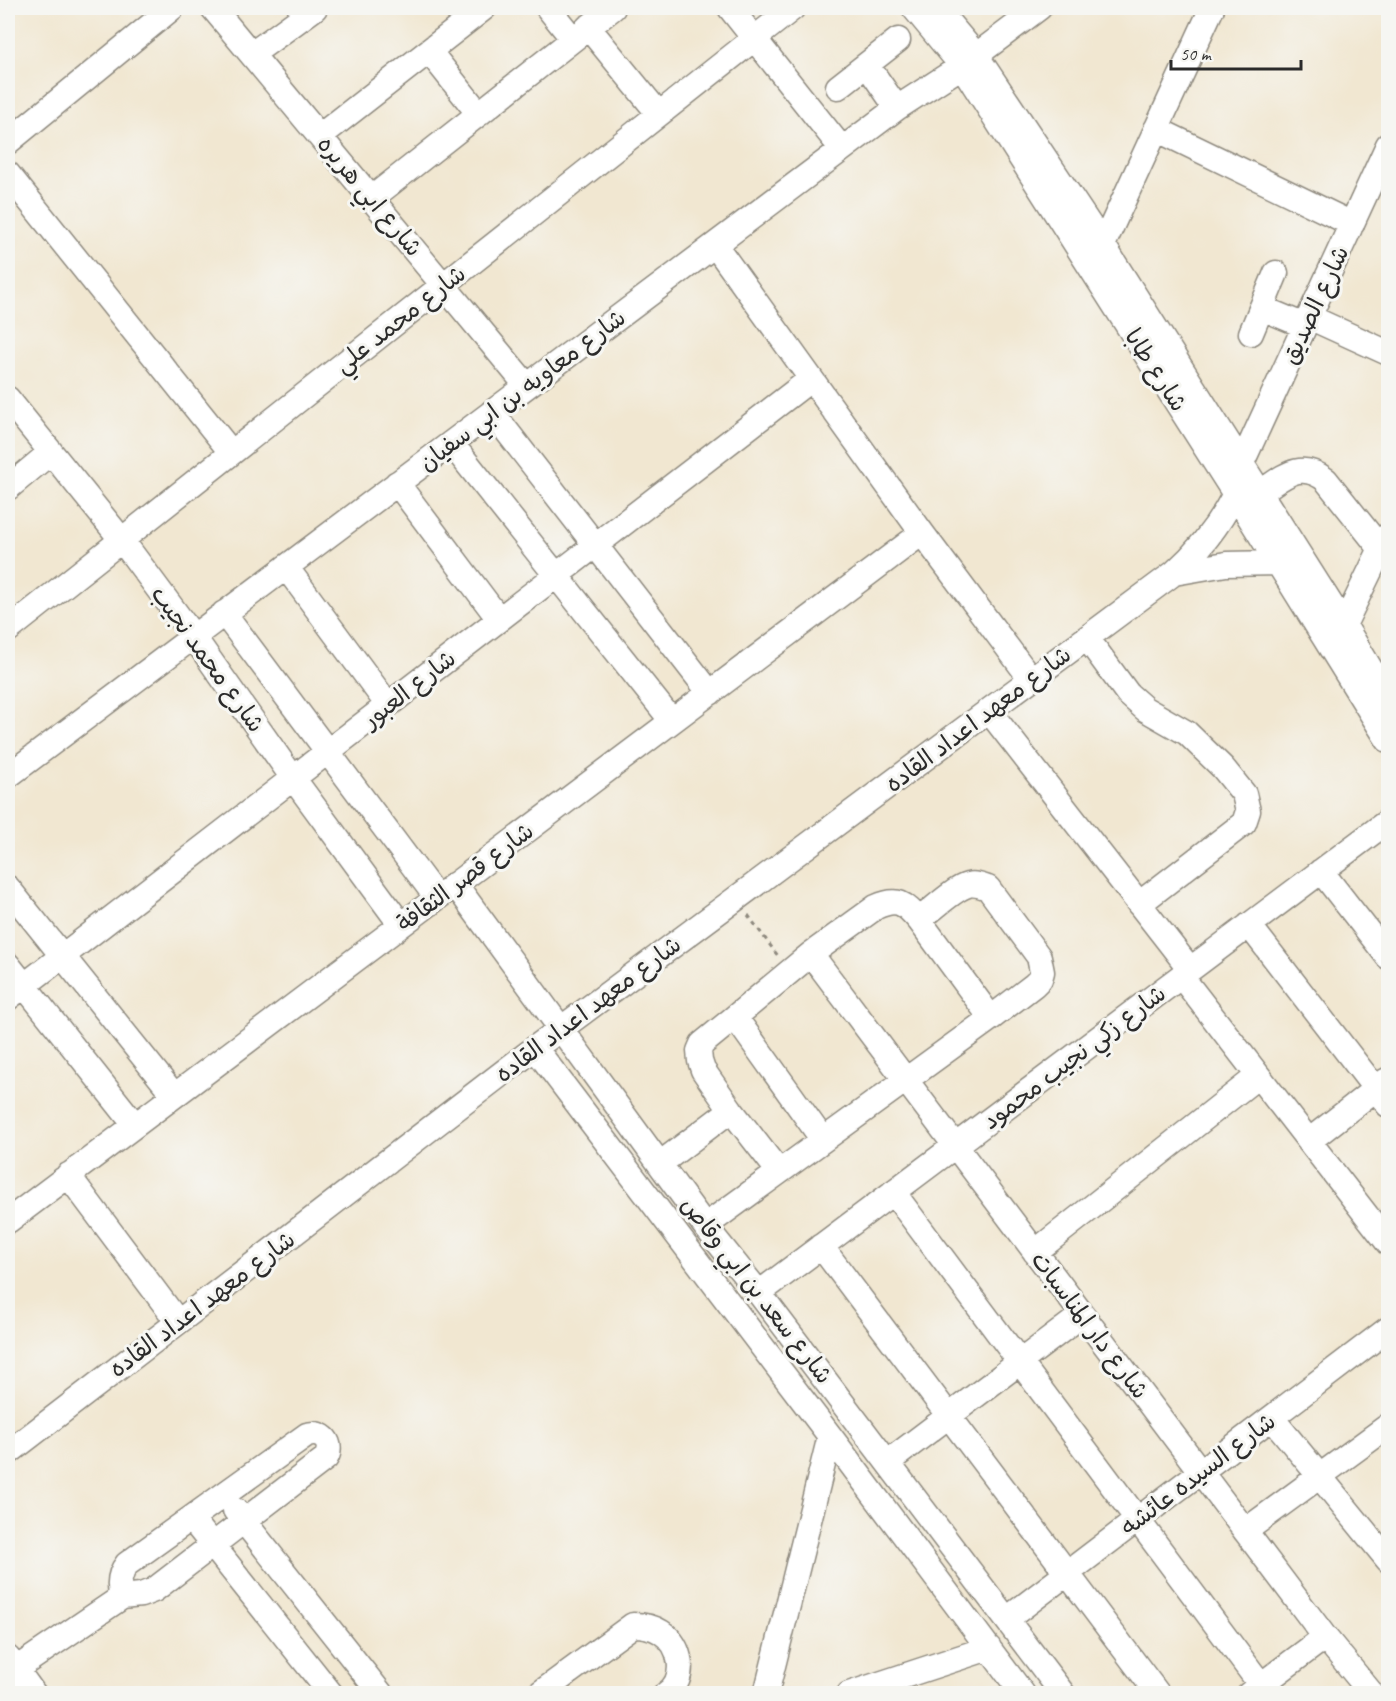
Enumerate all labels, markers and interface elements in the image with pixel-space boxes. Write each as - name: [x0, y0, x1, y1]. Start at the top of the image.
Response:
- scale bar: [1171, 33, 1302, 71]
- text: 50 m: [1180, 43, 1213, 65]
- street label: شارع ابي هريره: [306, 130, 429, 266]
- street label: شارع الصديق: [1274, 241, 1357, 370]
- street label: شارع محمد علي: [328, 258, 475, 384]
- street label: شارع معاويه بن ابي سفيان: [413, 302, 635, 482]
- street label: شارع طابا: [1116, 323, 1194, 418]
- street label: شارع محمد نجيب: [143, 580, 271, 739]
- street label: شارع معهد اعداد القاده: [879, 639, 1078, 800]
- street label: شارع العبور: [355, 643, 463, 738]
- street label: شارع قصر الثقافة: [390, 816, 541, 940]
- street label: شارع معهد اعداد القاده: [489, 929, 688, 1090]
- street label: شارع زكي نجيب محمود: [976, 978, 1175, 1141]
- street label: شارع سعد بن ابي وقاص: [670, 1190, 839, 1393]
- street label: شارع معهد اعداد القاده: [103, 1224, 302, 1385]
- street label: شارع دار المناسبات: [1023, 1245, 1155, 1406]
- street label: شارع السيده عائشه: [1114, 1406, 1283, 1544]

